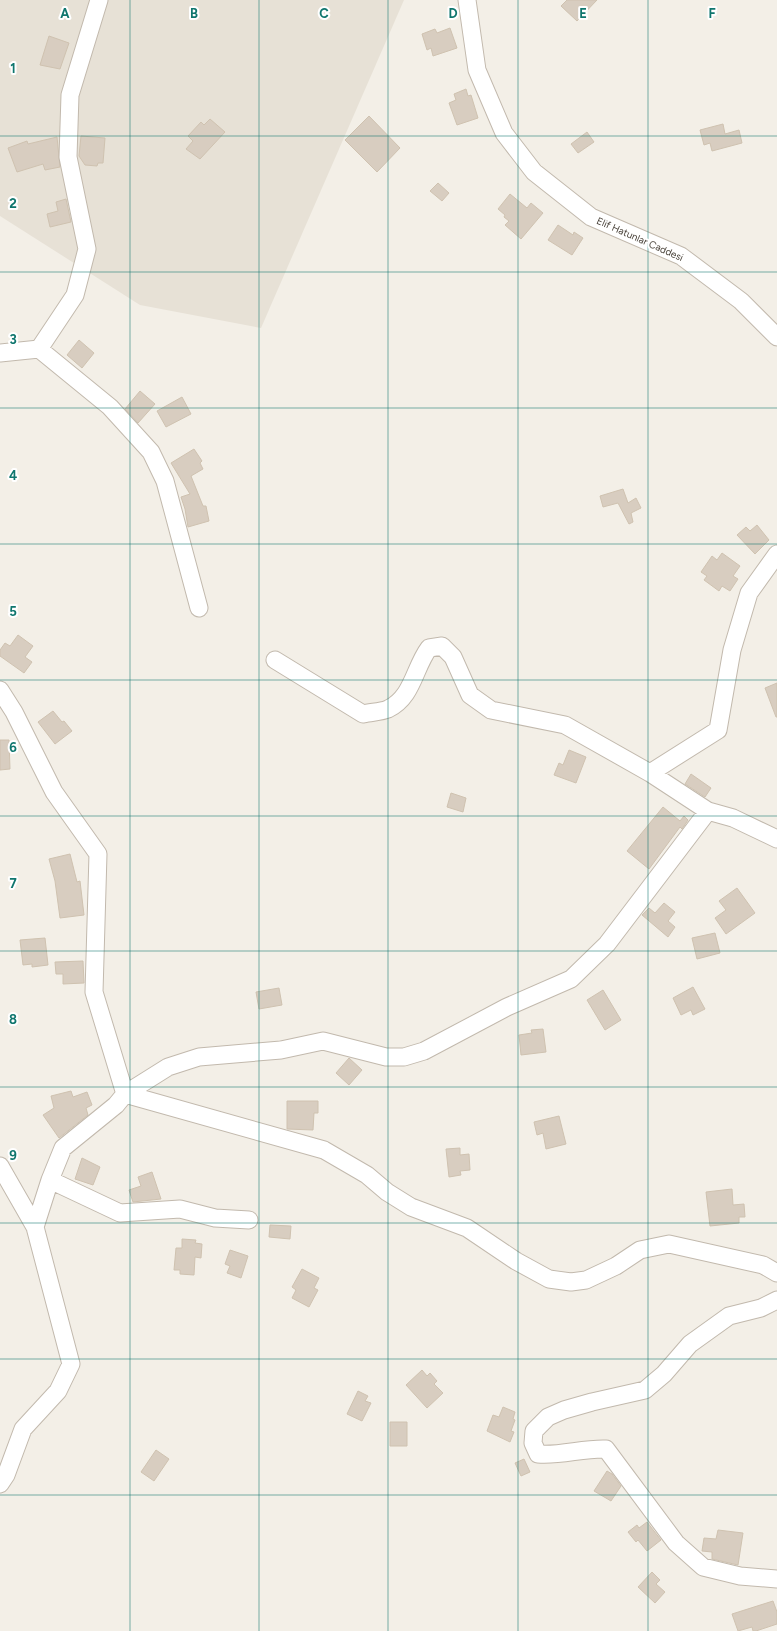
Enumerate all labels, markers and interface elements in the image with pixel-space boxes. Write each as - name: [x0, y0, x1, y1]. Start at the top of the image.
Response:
- text: A: [60, 6, 70, 21]
- text: B: [190, 6, 198, 21]
- text: C: [319, 6, 329, 21]
- text: D: [448, 6, 458, 21]
- text: E: [579, 6, 587, 21]
- text: F: [708, 6, 716, 21]
- text: 1: [10, 61, 16, 76]
- text: 2: [9, 196, 17, 211]
- street label: Elif Hatunlar Caddesi: [595, 214, 685, 264]
- text: 3: [9, 332, 17, 347]
- text: 4: [9, 468, 17, 483]
- text: 5: [9, 604, 17, 619]
- text: 6: [9, 740, 17, 755]
- text: 7: [9, 876, 17, 891]
- text: 8: [9, 1012, 17, 1027]
- text: 9: [9, 1148, 17, 1163]

